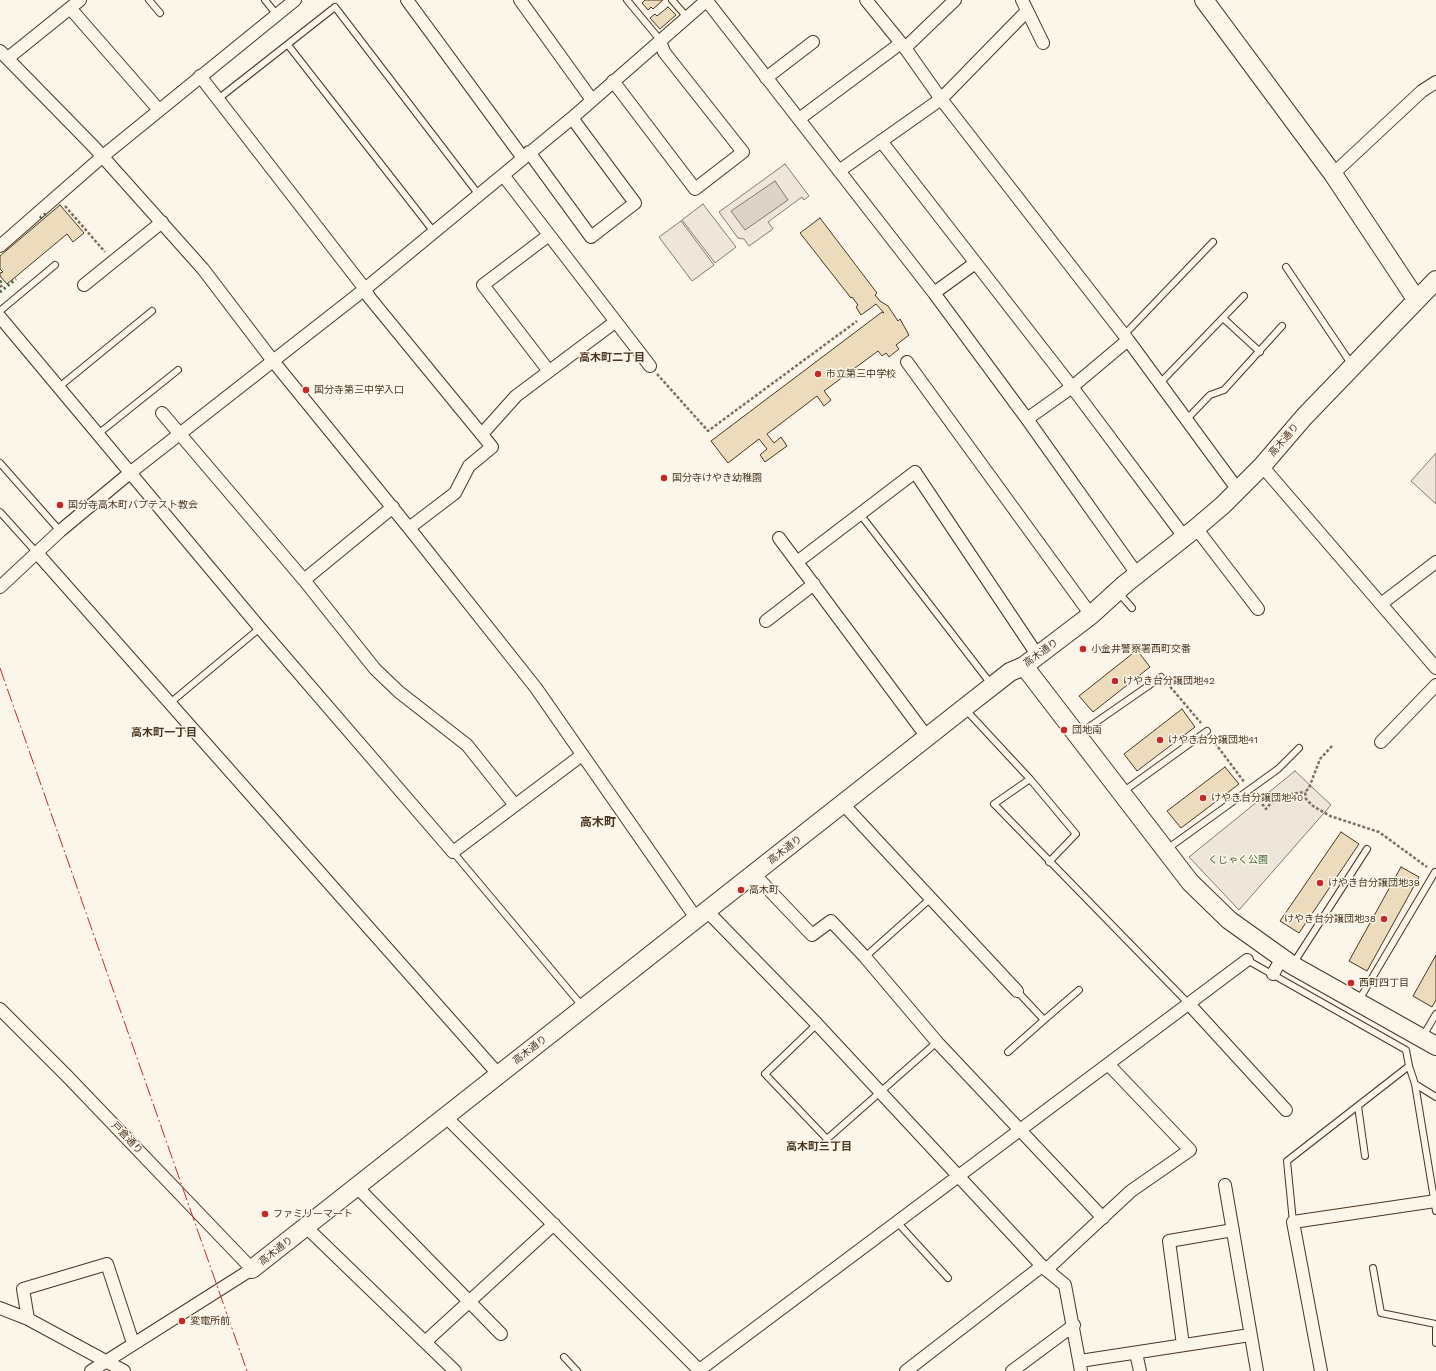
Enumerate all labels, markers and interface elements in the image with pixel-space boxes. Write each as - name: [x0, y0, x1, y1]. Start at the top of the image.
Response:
- district label: 高木町二丁目: [579, 351, 645, 365]
- place label: 市立第三中学校: [826, 368, 896, 380]
- marker: 市立第三中学校: [813, 369, 823, 379]
- place label: 国分寺第三中学入口: [314, 384, 404, 396]
- marker: 国分寺第三中学入口: [301, 385, 311, 395]
- street label: 高木通り: [1266, 421, 1302, 459]
- place label: 国分寺けやき幼稚園: [672, 472, 762, 484]
- marker: 国分寺けやき幼稚園: [659, 473, 669, 483]
- place label: 国分寺高木町バプテスト教会: [68, 499, 198, 511]
- marker: 国分寺高木町バプテスト教会: [55, 500, 65, 510]
- street label: 高木通り: [1021, 636, 1061, 670]
- place label: 小金井警察署西町交番: [1091, 643, 1191, 655]
- marker: 小金井警察署西町交番: [1078, 644, 1088, 654]
- place label: けやき台分譲団地42: [1123, 675, 1215, 687]
- marker: けやき台分譲団地42: [1110, 676, 1120, 686]
- place label: 団地南: [1072, 724, 1102, 736]
- marker: 団地南: [1059, 725, 1069, 735]
- district label: 高木町一丁目: [131, 726, 197, 740]
- place label: けやき台分譲団地41: [1168, 734, 1258, 746]
- marker: けやき台分譲団地41: [1155, 735, 1165, 745]
- place label: けやき台分譲団地40: [1211, 792, 1303, 804]
- marker: けやき台分譲団地40: [1198, 793, 1208, 803]
- district label: 高木町: [580, 815, 616, 829]
- street label: 高木通り: [766, 833, 804, 867]
- park label: くじゃく公園: [1208, 854, 1268, 866]
- place label: けやき台分譲団地39: [1328, 877, 1420, 889]
- marker: けやき台分譲団地39: [1315, 878, 1325, 888]
- place label: 高木町: [749, 884, 779, 896]
- marker: 高木町: [736, 885, 746, 895]
- place label: けやき台分譲団地38: [1284, 913, 1376, 925]
- marker: けやき台分譲団地38: [1379, 914, 1389, 924]
- place label: 西町四丁目: [1359, 977, 1409, 989]
- marker: 西町四丁目: [1346, 978, 1356, 988]
- street label: 高木通り: [511, 1033, 549, 1067]
- street label: 戸倉通り: [109, 1119, 145, 1157]
- district label: 高木町三丁目: [786, 1140, 852, 1154]
- place label: ファミリーマート: [273, 1208, 353, 1220]
- marker: ファミリーマート: [260, 1209, 270, 1219]
- street label: 高木通り: [257, 1234, 295, 1268]
- place label: 変電所前: [190, 1315, 230, 1327]
- marker: 変電所前: [177, 1316, 187, 1326]

